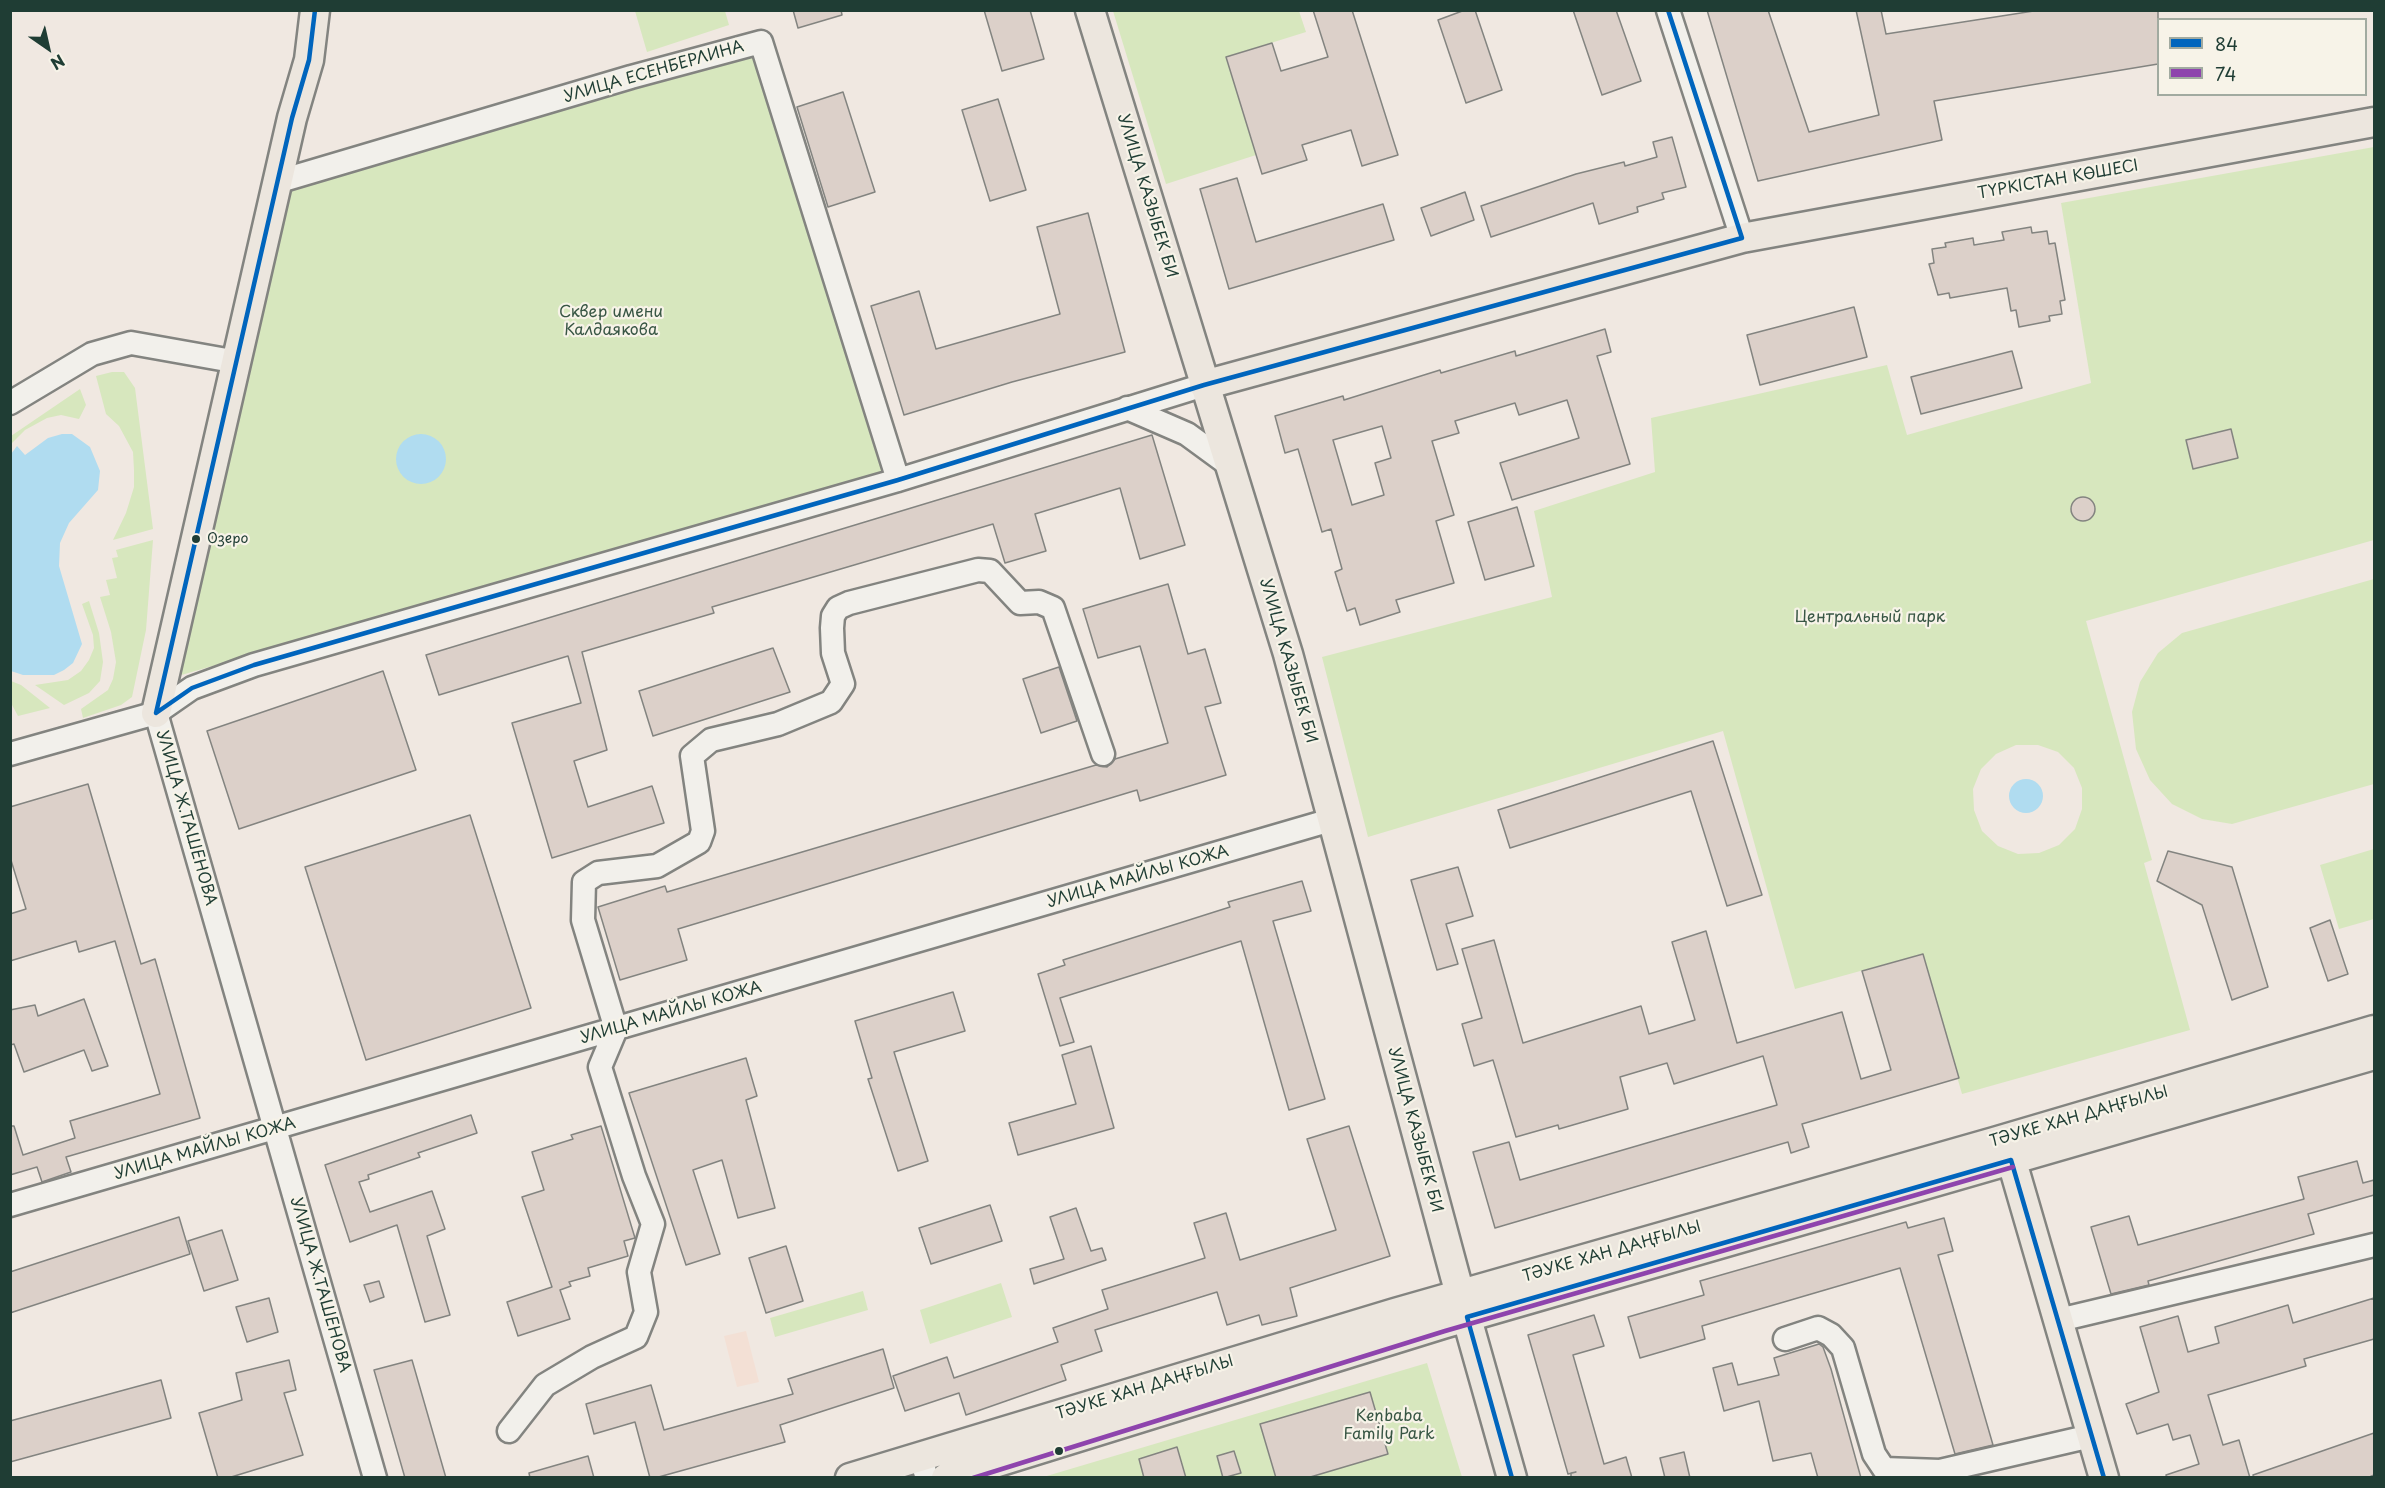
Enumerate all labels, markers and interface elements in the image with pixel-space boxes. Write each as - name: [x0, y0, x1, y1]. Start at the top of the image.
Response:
- north arrow: [18, 18, 78, 78]
- legend: [2157, 18, 2367, 96]
- text: 84: [2215, 30, 2238, 57]
- street label: УЛИЦА ЕСЕНБЕРЛИНА: [562, 37, 746, 107]
- text: N: [46, 49, 70, 76]
- text: 74: [2215, 60, 2236, 87]
- street label: УЛИЦА КАЗЫБЕК БИ: [1113, 112, 1181, 280]
- street label: ТҮРКІСТАН КӨШЕСІ: [1976, 156, 2140, 204]
- park label: Сквер имени Калдаякова: [559, 303, 663, 341]
- place label: Озеро: [207, 531, 248, 547]
- marker: Озеро: [190, 533, 202, 545]
- street label: УЛИЦА КАЗЫБЕК БИ: [1255, 577, 1321, 745]
- park label: Центральный парк: [1795, 608, 1945, 628]
- street label: УЛИЦА Ж.ТАШЕНОВА: [152, 728, 220, 908]
- street label: УЛИЦА МАЙЛЫ КОЖА: [1045, 842, 1231, 912]
- street label: УЛИЦА МАЙЛЫ КОЖА: [578, 978, 764, 1048]
- street label: УЛИЦА КАЗЫБЕК БИ: [1384, 1045, 1446, 1215]
- street label: ТӘУКЕ ХАН ДАҢҒЫЛЫ: [1988, 1082, 2170, 1152]
- street label: УЛИЦА МАЙЛЫ КОЖА: [112, 1114, 298, 1184]
- street label: УЛИЦА Ж.ТАШЕНОВА: [286, 1195, 354, 1375]
- street label: ТӘУКЕ ХАН ДАҢҒЫЛЫ: [1521, 1217, 1703, 1287]
- street label: ТӘУКЕ ХАН ДАҢҒЫЛЫ: [1054, 1352, 1236, 1424]
- park label: Kenbaba Family Park: [1343, 1407, 1435, 1445]
- unlabelled marker: [1053, 1445, 1065, 1457]

